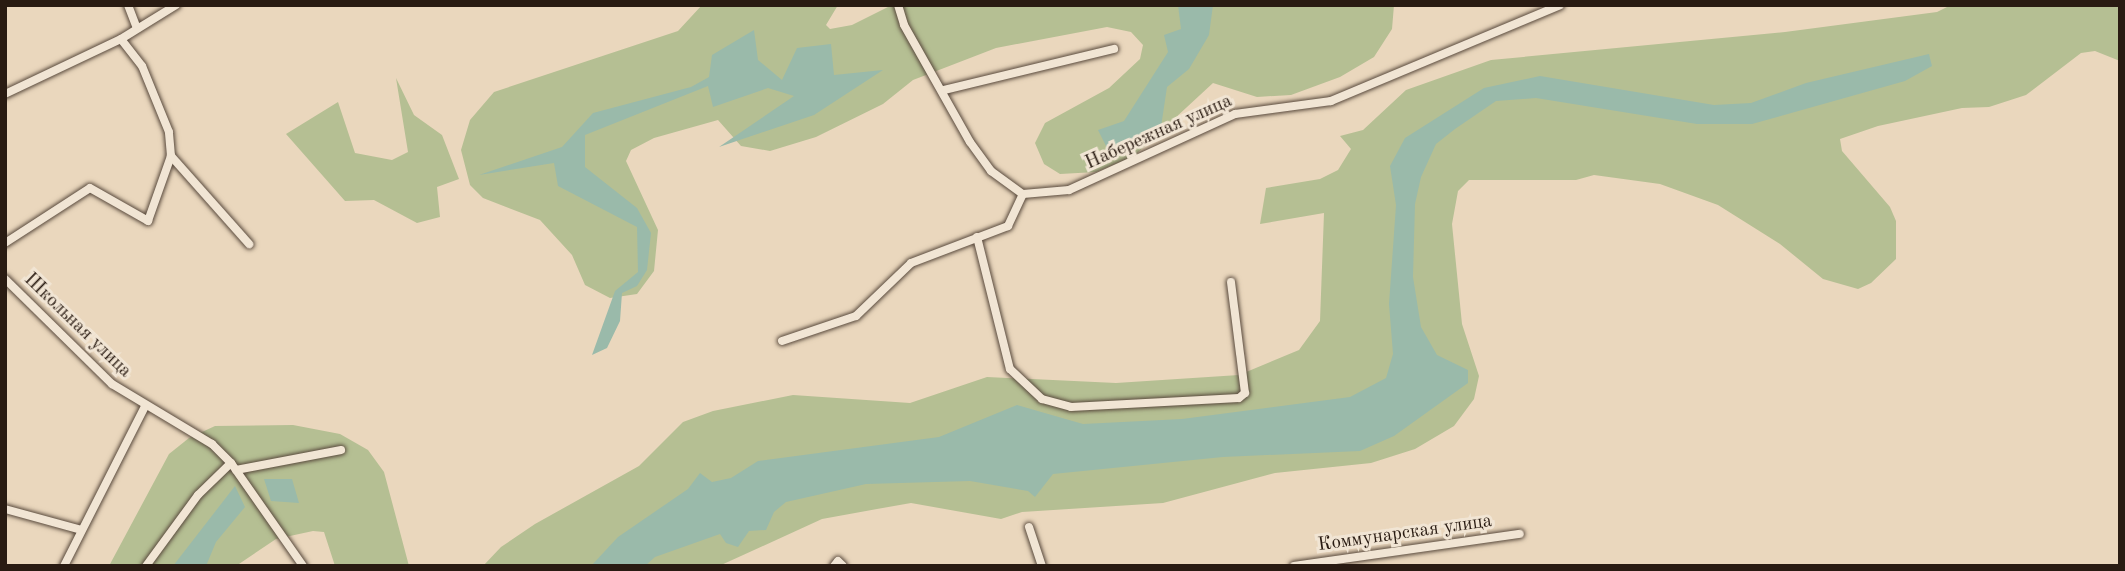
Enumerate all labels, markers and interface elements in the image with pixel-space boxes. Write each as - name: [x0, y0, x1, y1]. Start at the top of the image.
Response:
- street label: Набережная улица: [1082, 90, 1236, 176]
- street label: Школьная улица: [18, 269, 136, 383]
- street label: Коммунарская улица: [1316, 510, 1494, 558]

